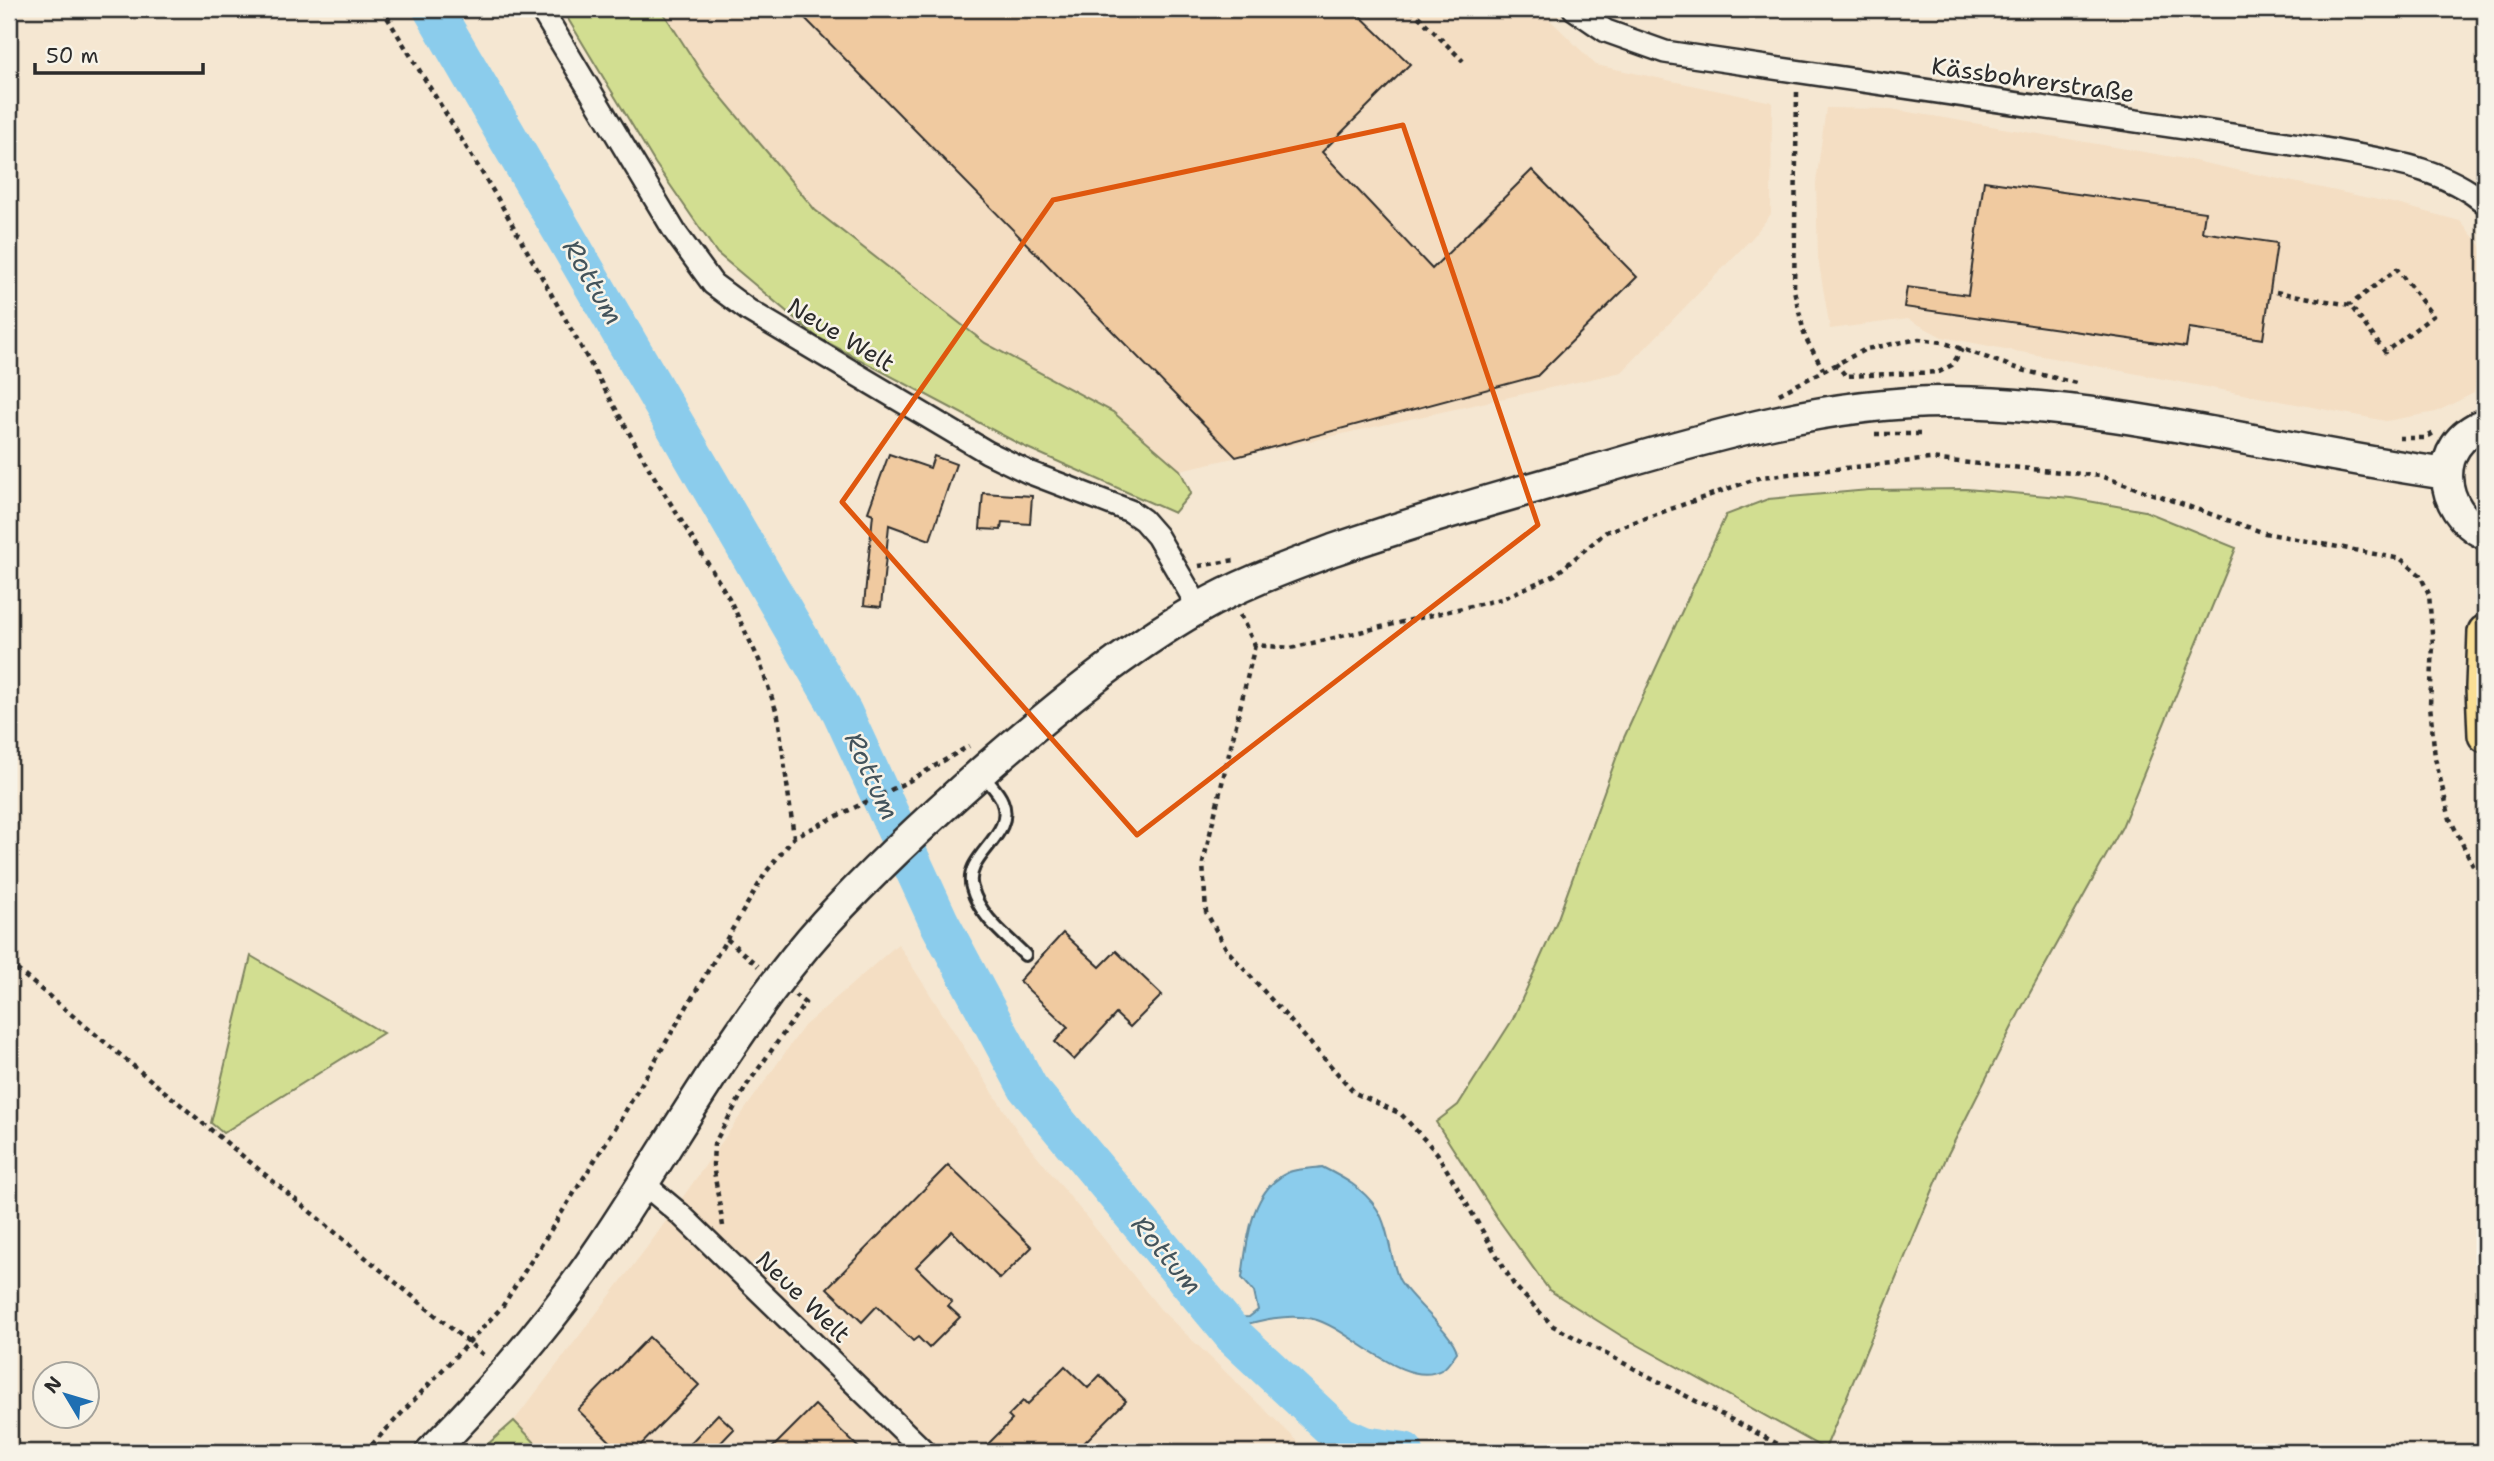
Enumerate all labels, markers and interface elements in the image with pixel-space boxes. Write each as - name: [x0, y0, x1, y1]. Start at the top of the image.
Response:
- scale bar: [35, 32, 203, 76]
- text: 50 m: [46, 42, 99, 70]
- street label: Kässbohrerstraße: [1929, 50, 2137, 110]
- water label: Rottum: [555, 233, 632, 331]
- street label: Neue Welt: [781, 290, 901, 380]
- water label: Rottum: [837, 726, 908, 825]
- water label: Rottum: [1124, 1208, 1211, 1302]
- street label: Neue Welt: [749, 1244, 857, 1350]
- north arrow: [32, 1360, 102, 1430]
- text: N: [39, 1371, 67, 1398]

